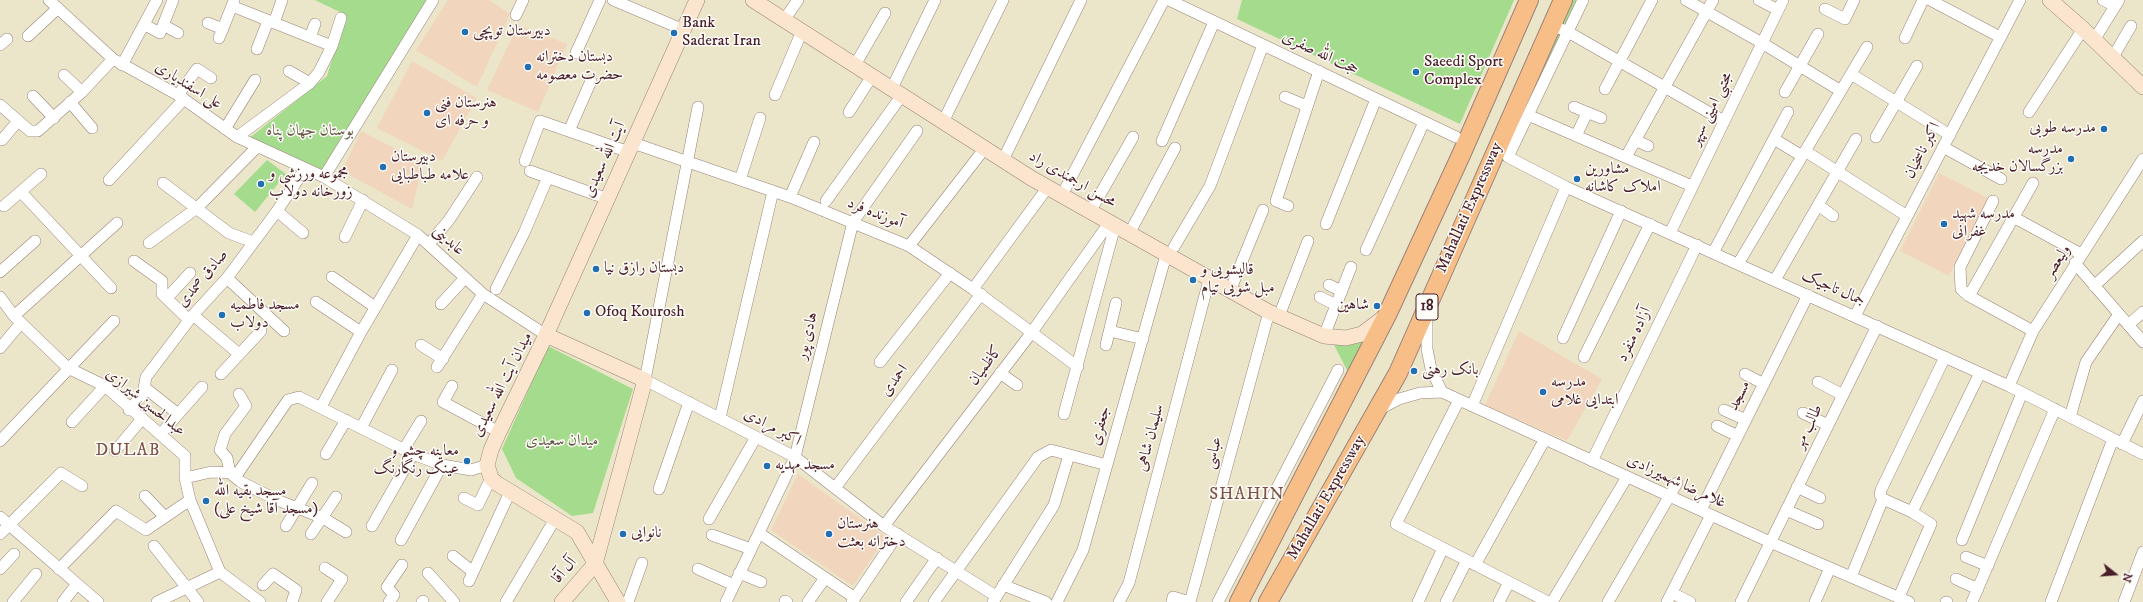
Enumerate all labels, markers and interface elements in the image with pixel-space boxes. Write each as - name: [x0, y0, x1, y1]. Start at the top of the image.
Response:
- place label: Bank Saderat Iran: [682, 14, 761, 52]
- place label: دبیرستان توپچی: [473, 22, 551, 42]
- marker: دبیرستان توپچی: [460, 27, 470, 37]
- marker: Bank Saderat Iran: [669, 28, 679, 38]
- street label: حجت الله صفری: [1279, 28, 1361, 80]
- place label: دبستان دخترانه حضرت معصومه: [536, 48, 623, 86]
- place label: Saeedi Sport Complex: [1424, 53, 1503, 91]
- street label: علی اسفندیاری: [151, 58, 225, 114]
- marker: دبستان دخترانه حضرت معصومه: [523, 62, 533, 72]
- marker: Saeedi Sport Complex: [1411, 67, 1421, 77]
- street label: مجتبی امینی سپهر: [1686, 69, 1738, 149]
- place label: هنرستان فنی و حرفه ای: [435, 94, 497, 132]
- marker: هنرستان فنی و حرفه ای: [422, 108, 432, 118]
- street label: آیت الله سعیدی: [580, 119, 630, 201]
- place label: مدرسه طوبی: [2030, 119, 2096, 139]
- street label: اکبر ناسخیان: [1901, 120, 1945, 182]
- park label: بوستان جهان پناه: [266, 122, 354, 142]
- marker: مدرسه طوبی: [2099, 124, 2109, 134]
- street label: Mahallati Expressway: [1433, 140, 1507, 276]
- place label: مدرسه بزرگسالان خدیجه: [1972, 140, 2063, 178]
- street label: محسن ارجمندی راد: [1025, 147, 1119, 213]
- place label: دبیرستان علامه طباطبایی: [391, 148, 469, 186]
- marker: مدرسه بزرگسالان خدیجه: [2066, 154, 2076, 164]
- place label: مشاورین املاک کاشانه: [1585, 160, 1661, 198]
- marker: دبیرستان علامه طباطبایی: [378, 162, 388, 172]
- place label: مجموعه ورزشی و زورخانه دولاب: [269, 165, 353, 203]
- marker: مشاورین املاک کاشانه: [1572, 174, 1582, 184]
- marker: مجموعه ورزشی و زورخانه دولاب: [256, 179, 266, 189]
- street label: آموزنده فرد: [844, 194, 906, 234]
- place label: مدرسه شهید غفرانی: [1952, 205, 2015, 243]
- marker: مدرسه شهید غفرانی: [1939, 219, 1949, 229]
- street label: عابدینی: [428, 222, 468, 260]
- street label: ولیعصر: [2040, 242, 2076, 282]
- street label: صادق صمدی: [173, 246, 233, 312]
- place label: دبستان رازق نیا: [604, 259, 684, 279]
- place label: قالیشویی و مبل شویی تیام: [1201, 261, 1275, 299]
- marker: دبستان رازق نیا: [591, 264, 601, 274]
- street label: جمال تاجیک: [1798, 266, 1868, 312]
- marker: قالیشویی و مبل شویی تیام: [1188, 275, 1198, 285]
- road number: 18: [1416, 294, 1438, 320]
- place label: مسجد فاطمیه دولاب: [230, 296, 300, 334]
- place label: شاهین: [1337, 296, 1369, 316]
- marker: شاهین: [1372, 301, 1382, 311]
- place label: Ofoq Kourosh: [595, 303, 685, 323]
- street label: آزاده منفرد: [1613, 304, 1657, 366]
- marker: Ofoq Kourosh: [582, 308, 592, 318]
- marker: مسجد فاطمیه دولاب: [217, 310, 227, 320]
- street label: هادی پور: [793, 310, 823, 362]
- street label: میدان آیت الله سعیدی: [468, 329, 538, 441]
- street label: کاظمیان: [965, 342, 1007, 390]
- street label: احمدی: [877, 361, 913, 401]
- place label: بانک رهنی: [1422, 361, 1479, 381]
- street label: عبدالحسین شیرازی: [101, 365, 189, 441]
- marker: بانک رهنی: [1409, 366, 1419, 376]
- place label: مدرسه ابتدایی غلامی: [1551, 373, 1618, 411]
- street label: مسجد: [1724, 378, 1756, 414]
- marker: مدرسه ابتدایی غلامی: [1538, 387, 1548, 397]
- street label: سلیمان شاهی: [1133, 402, 1169, 474]
- street label: طالب مهر: [1790, 402, 1828, 452]
- street label: جعفری: [1086, 404, 1116, 448]
- street label: اکبر مرادی: [740, 405, 804, 451]
- park label: میدان سعیدی: [526, 432, 598, 452]
- street label: Mahallati Expressway: [1284, 432, 1370, 564]
- street label: عباسی: [1201, 435, 1227, 471]
- district label: DULAB: [96, 441, 160, 461]
- place label: معاینه چشم و عینک رنگارنگ: [374, 442, 459, 480]
- street label: غلامرضا شهمیرزادی: [1623, 451, 1729, 513]
- marker: معاینه چشم و عینک رنگارنگ: [462, 456, 472, 466]
- place label: مسجد مهدیه: [775, 456, 835, 476]
- marker: مسجد مهدیه: [762, 461, 772, 471]
- place label: مسجد بقیه الله (مسجد آقا شیخ علی): [214, 482, 318, 520]
- district label: SHAHIN: [1209, 485, 1285, 505]
- marker: مسجد بقیه الله (مسجد آقا شیخ علی): [201, 496, 211, 506]
- place label: هنرستان دخترانه بعثت: [837, 515, 906, 553]
- place label: نانوایی: [631, 524, 661, 544]
- marker: نانوایی: [618, 529, 628, 539]
- marker: هنرستان دخترانه بعثت: [824, 529, 834, 539]
- street label: آل آقا: [548, 554, 582, 588]
- north arrow: [2095, 554, 2135, 594]
- text: N: [2118, 571, 2134, 584]

